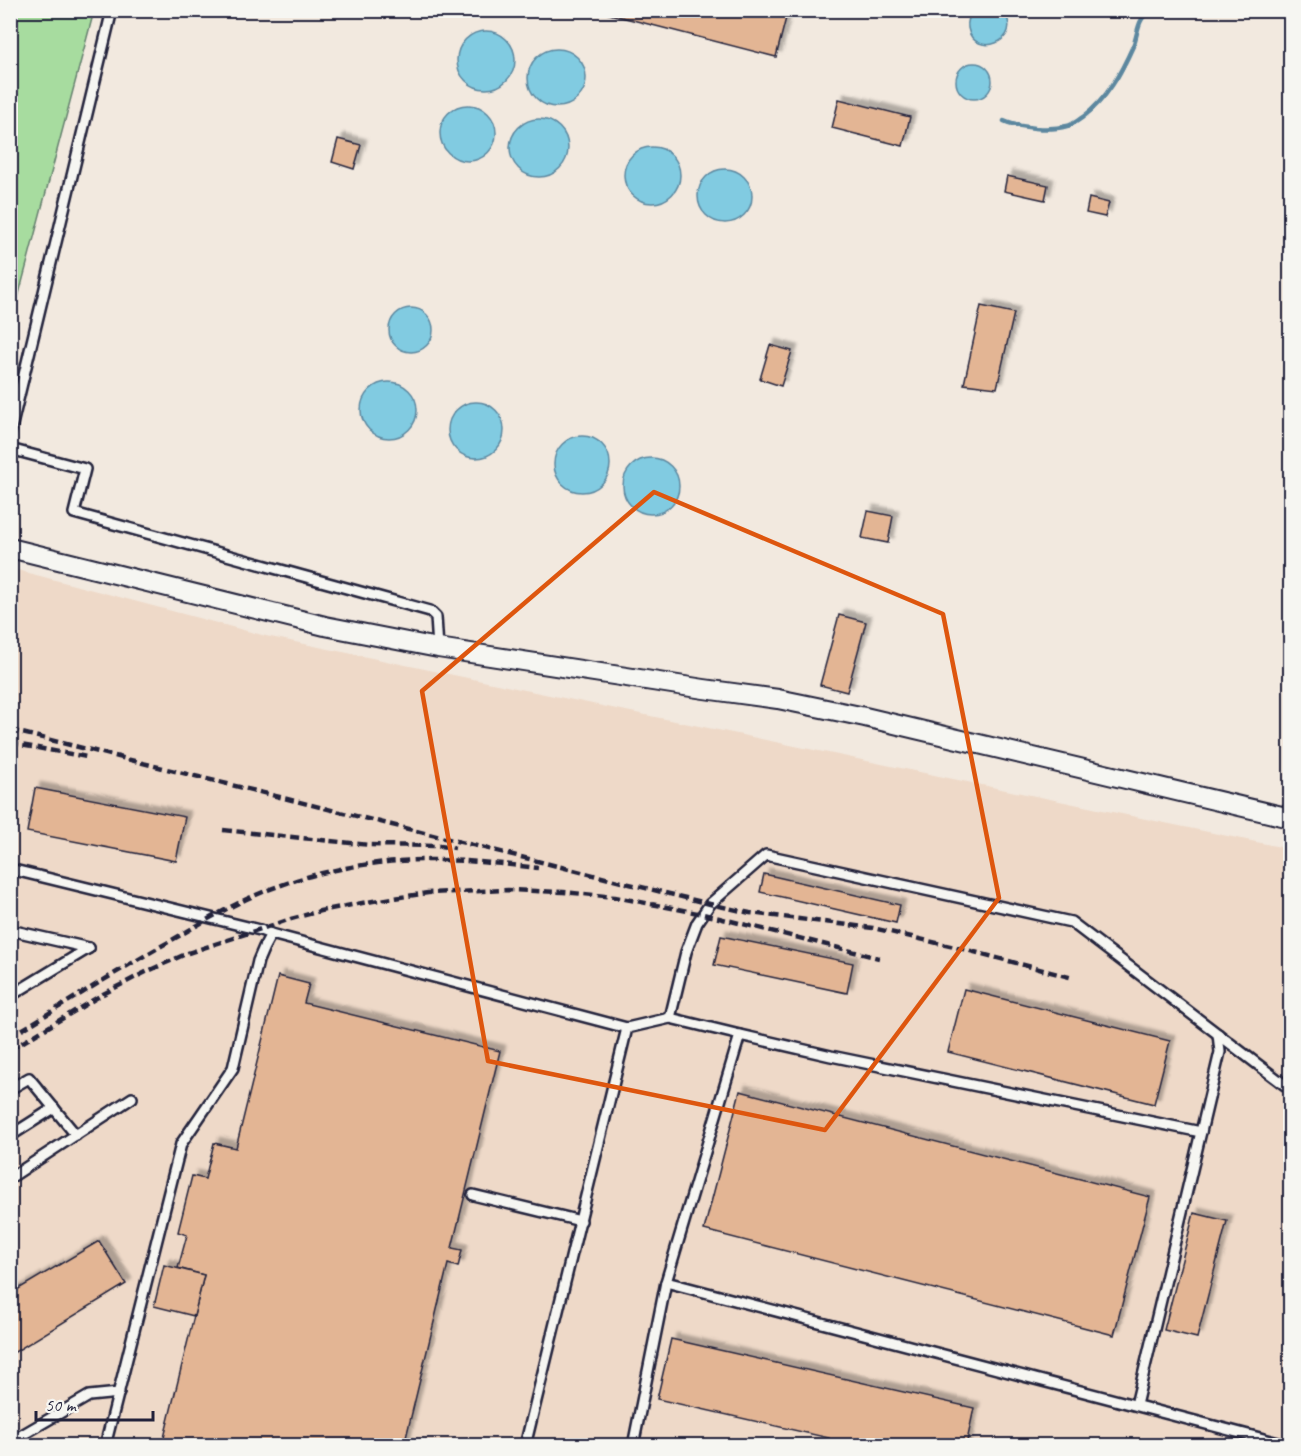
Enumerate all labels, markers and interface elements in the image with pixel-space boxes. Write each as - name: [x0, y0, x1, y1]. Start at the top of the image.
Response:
- scale bar: [36, 1384, 153, 1422]
- text: 50 m: [45, 1394, 78, 1416]

